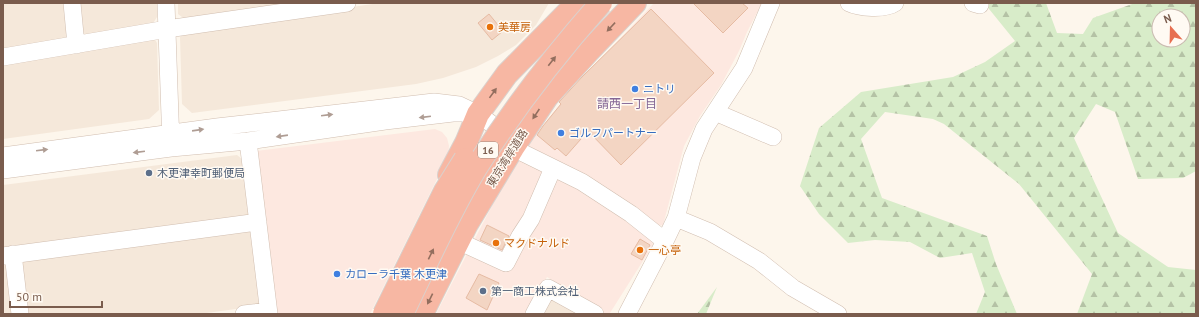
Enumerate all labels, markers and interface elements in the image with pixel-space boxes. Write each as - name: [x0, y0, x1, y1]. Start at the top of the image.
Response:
- north arrow: [1151, 8, 1191, 48]
- text: N: [1162, 11, 1173, 26]
- place label: 美華房: [498, 20, 531, 34]
- marker: 美華房: [485, 22, 495, 32]
- one-way arrow: [606, 22, 616, 32]
- one-way arrow: [547, 55, 556, 66]
- place label: ニトリ: [643, 82, 676, 96]
- marker: ニトリ: [630, 84, 640, 94]
- one-way arrow: [489, 88, 497, 98]
- district label: 請西一丁目: [597, 96, 657, 111]
- one-way arrow: [532, 108, 540, 119]
- one-way arrow: [321, 112, 333, 118]
- one-way arrow: [419, 113, 431, 120]
- street label: 東京湾岸道路: [484, 126, 530, 190]
- place label: ゴルフパートナー: [569, 126, 657, 140]
- one-way arrow: [192, 127, 204, 133]
- marker: ゴルフパートナー: [556, 128, 566, 138]
- one-way arrow: [276, 133, 288, 139]
- road number: 16: [478, 142, 498, 158]
- one-way arrow: [36, 147, 48, 154]
- one-way arrow: [133, 149, 145, 155]
- place label: 木更津幸町郵便局: [157, 166, 245, 180]
- marker: 木更津幸町郵便局: [144, 168, 154, 178]
- place label: マクドナルド: [504, 236, 570, 250]
- marker: マクドナルド: [491, 238, 501, 248]
- place label: 一心亭: [648, 243, 681, 257]
- marker: 一心亭: [635, 245, 645, 255]
- one-way arrow: [428, 248, 434, 260]
- place label: カローラ千葉 木更津: [345, 267, 447, 281]
- marker: カローラ千葉 木更津: [332, 269, 342, 279]
- scale bar: [10, 283, 102, 309]
- place label: 第一商工株式会社: [491, 284, 579, 298]
- marker: 第一商工株式会社: [478, 286, 488, 296]
- text: 50 m: [16, 289, 42, 304]
- one-way arrow: [427, 293, 433, 305]

